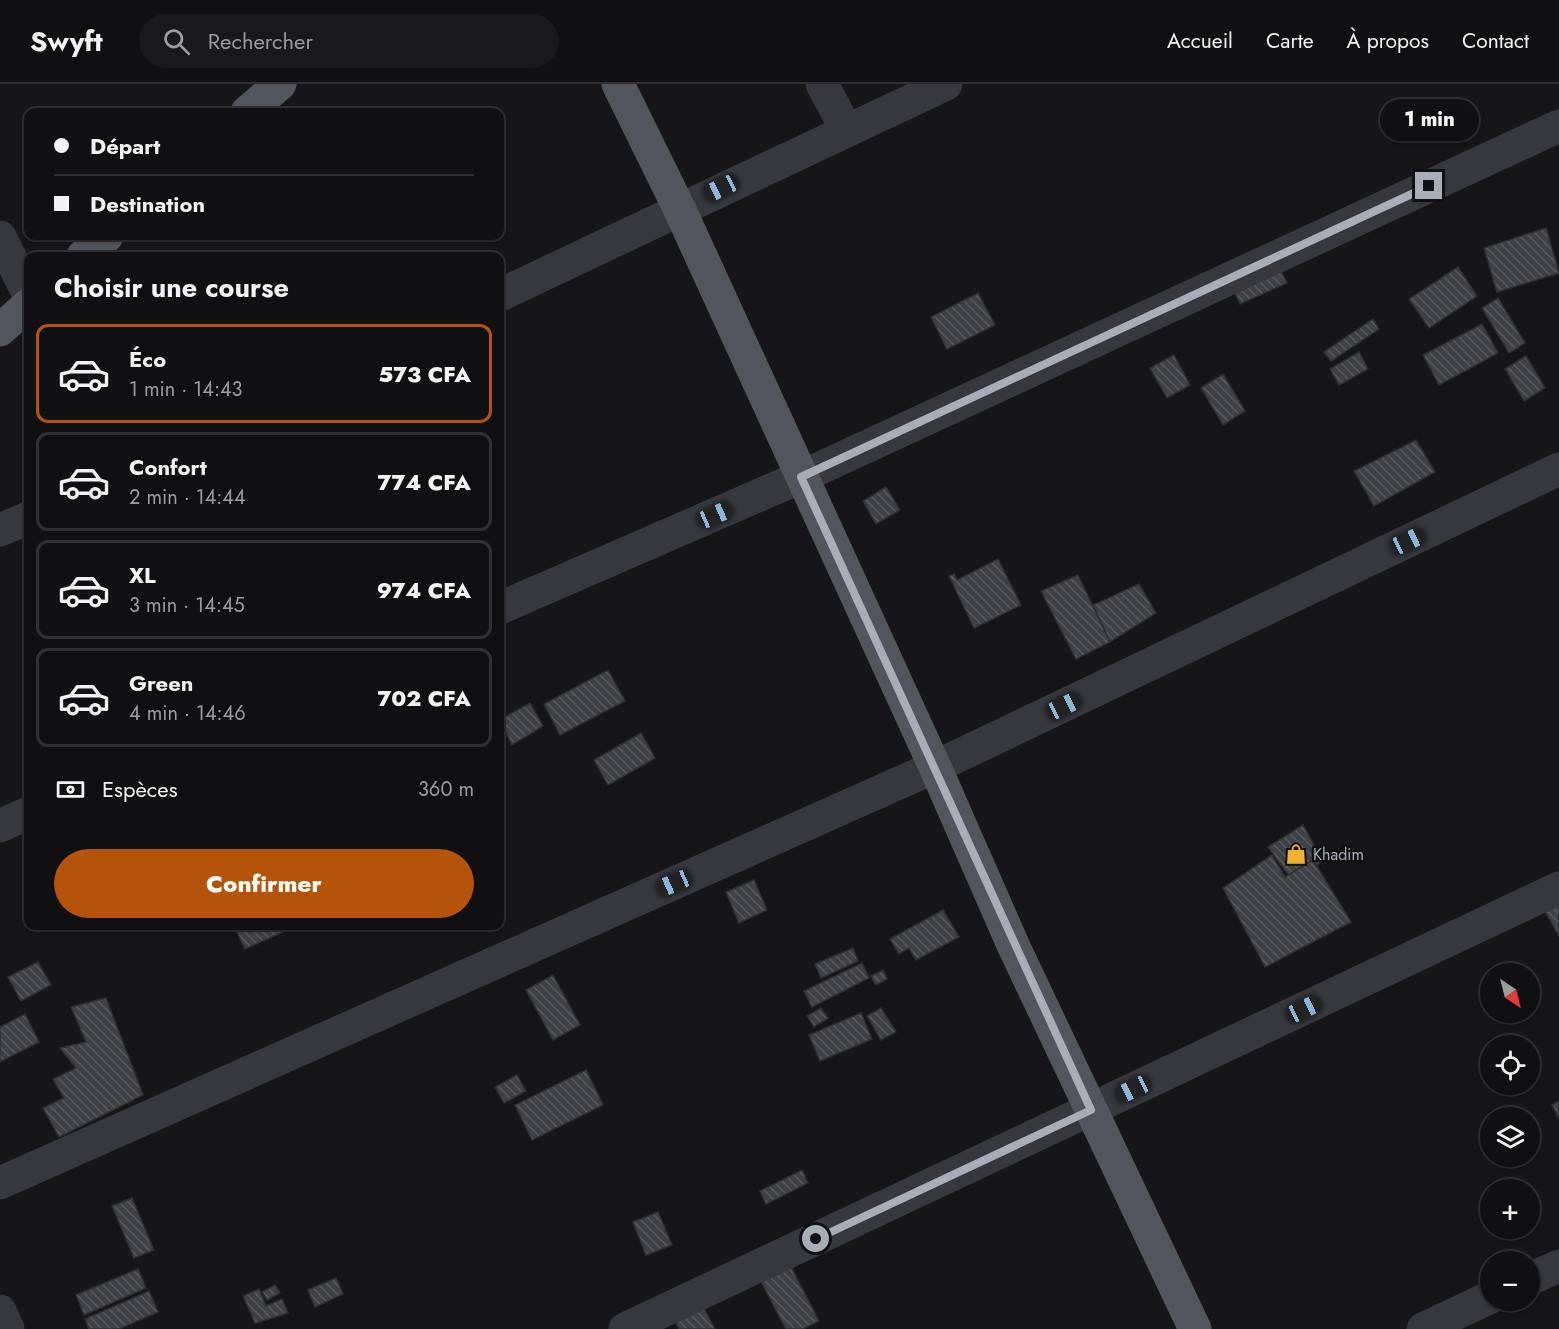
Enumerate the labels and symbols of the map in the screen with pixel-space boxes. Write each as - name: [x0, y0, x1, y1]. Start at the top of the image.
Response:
- callout: 1 min: [1380, 99, 1478, 141]
- car: [701, 172, 741, 204]
- route end: [1415, 172, 1442, 199]
- car: [695, 499, 735, 531]
- car: [1388, 525, 1428, 557]
- car: [1044, 690, 1084, 722]
- shop icon: Khadim: [1284, 842, 1308, 866]
- place label: Khadim: [1313, 843, 1364, 866]
- car: [654, 867, 694, 899]
- north arrow: [1480, 963, 1540, 1023]
- car: [1284, 993, 1324, 1025]
- car: [1113, 1073, 1153, 1105]
- route start: [802, 1225, 829, 1252]

